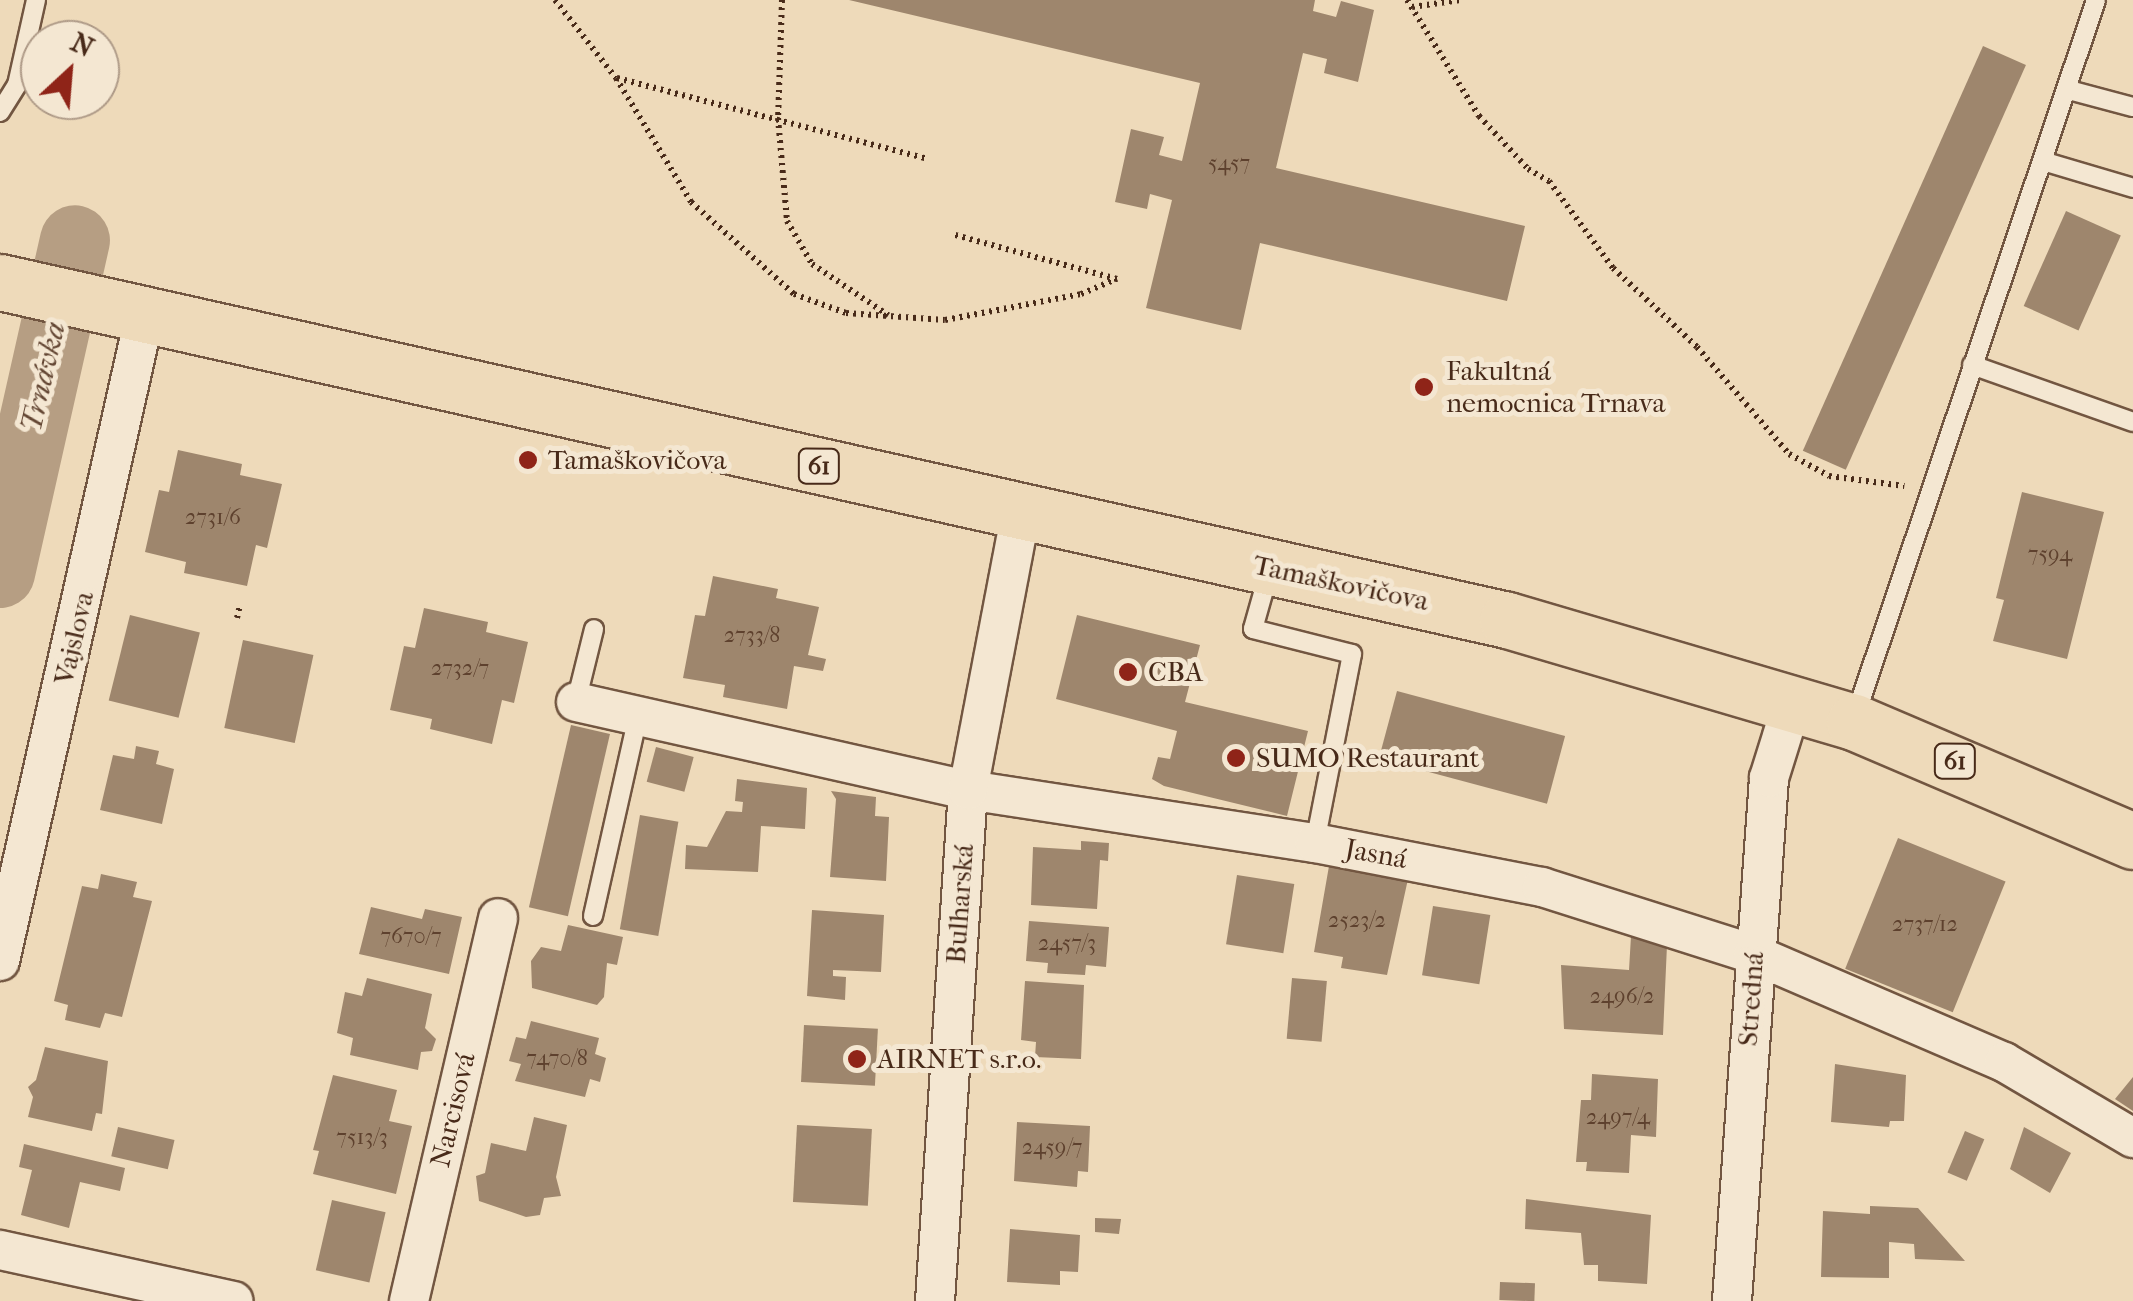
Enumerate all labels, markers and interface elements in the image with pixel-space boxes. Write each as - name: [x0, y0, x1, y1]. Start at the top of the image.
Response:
- north arrow: [20, 20, 120, 120]
- text: N: [66, 25, 99, 64]
- house number: 5457: [1208, 151, 1250, 177]
- water label: Trnávka: [14, 319, 74, 435]
- place label: Fakultná nemocnica Trnava: [1446, 354, 1666, 420]
- marker: Fakultná nemocnica Trnava: [1411, 374, 1437, 400]
- place label: Tamaškovičova: [548, 443, 726, 477]
- road number: 61: [796, 446, 842, 486]
- marker: Tamaškovičova: [517, 449, 539, 471]
- house number: 2731/6: [185, 505, 241, 531]
- house number: 7594: [2028, 542, 2072, 568]
- street label: Tamaškovičova: [1250, 548, 1432, 618]
- street label: Vajslova: [47, 588, 101, 688]
- house number: 2733/8: [724, 623, 780, 649]
- place label: CBA: [1148, 655, 1203, 689]
- house number: 2732/7: [431, 656, 489, 682]
- marker: CBA: [1117, 661, 1139, 683]
- place label: SUMO Restaurant: [1256, 741, 1479, 775]
- road number: 61: [1932, 741, 1978, 781]
- marker: SUMO Restaurant: [1225, 747, 1247, 769]
- street label: Jasná: [1342, 832, 1410, 876]
- street label: Bulharská: [939, 843, 981, 965]
- house number: 2523/2: [1328, 908, 1386, 934]
- house number: 2737/12: [1892, 912, 1958, 938]
- house number: 7670/7: [380, 924, 442, 950]
- house number: 2457/3: [1038, 931, 1096, 957]
- street label: Stredná: [1731, 951, 1771, 1047]
- house number: 2496/2: [1590, 984, 1654, 1010]
- place label: AIRNET s.r.o.: [877, 1042, 1041, 1076]
- house number: 7470/8: [526, 1046, 588, 1072]
- marker: AIRNET s.r.o.: [846, 1048, 868, 1070]
- street label: Narcisová: [424, 1049, 482, 1171]
- house number: 2497/4: [1586, 1105, 1650, 1131]
- house number: 7513/3: [336, 1125, 388, 1151]
- house number: 2459/7: [1022, 1135, 1082, 1161]

